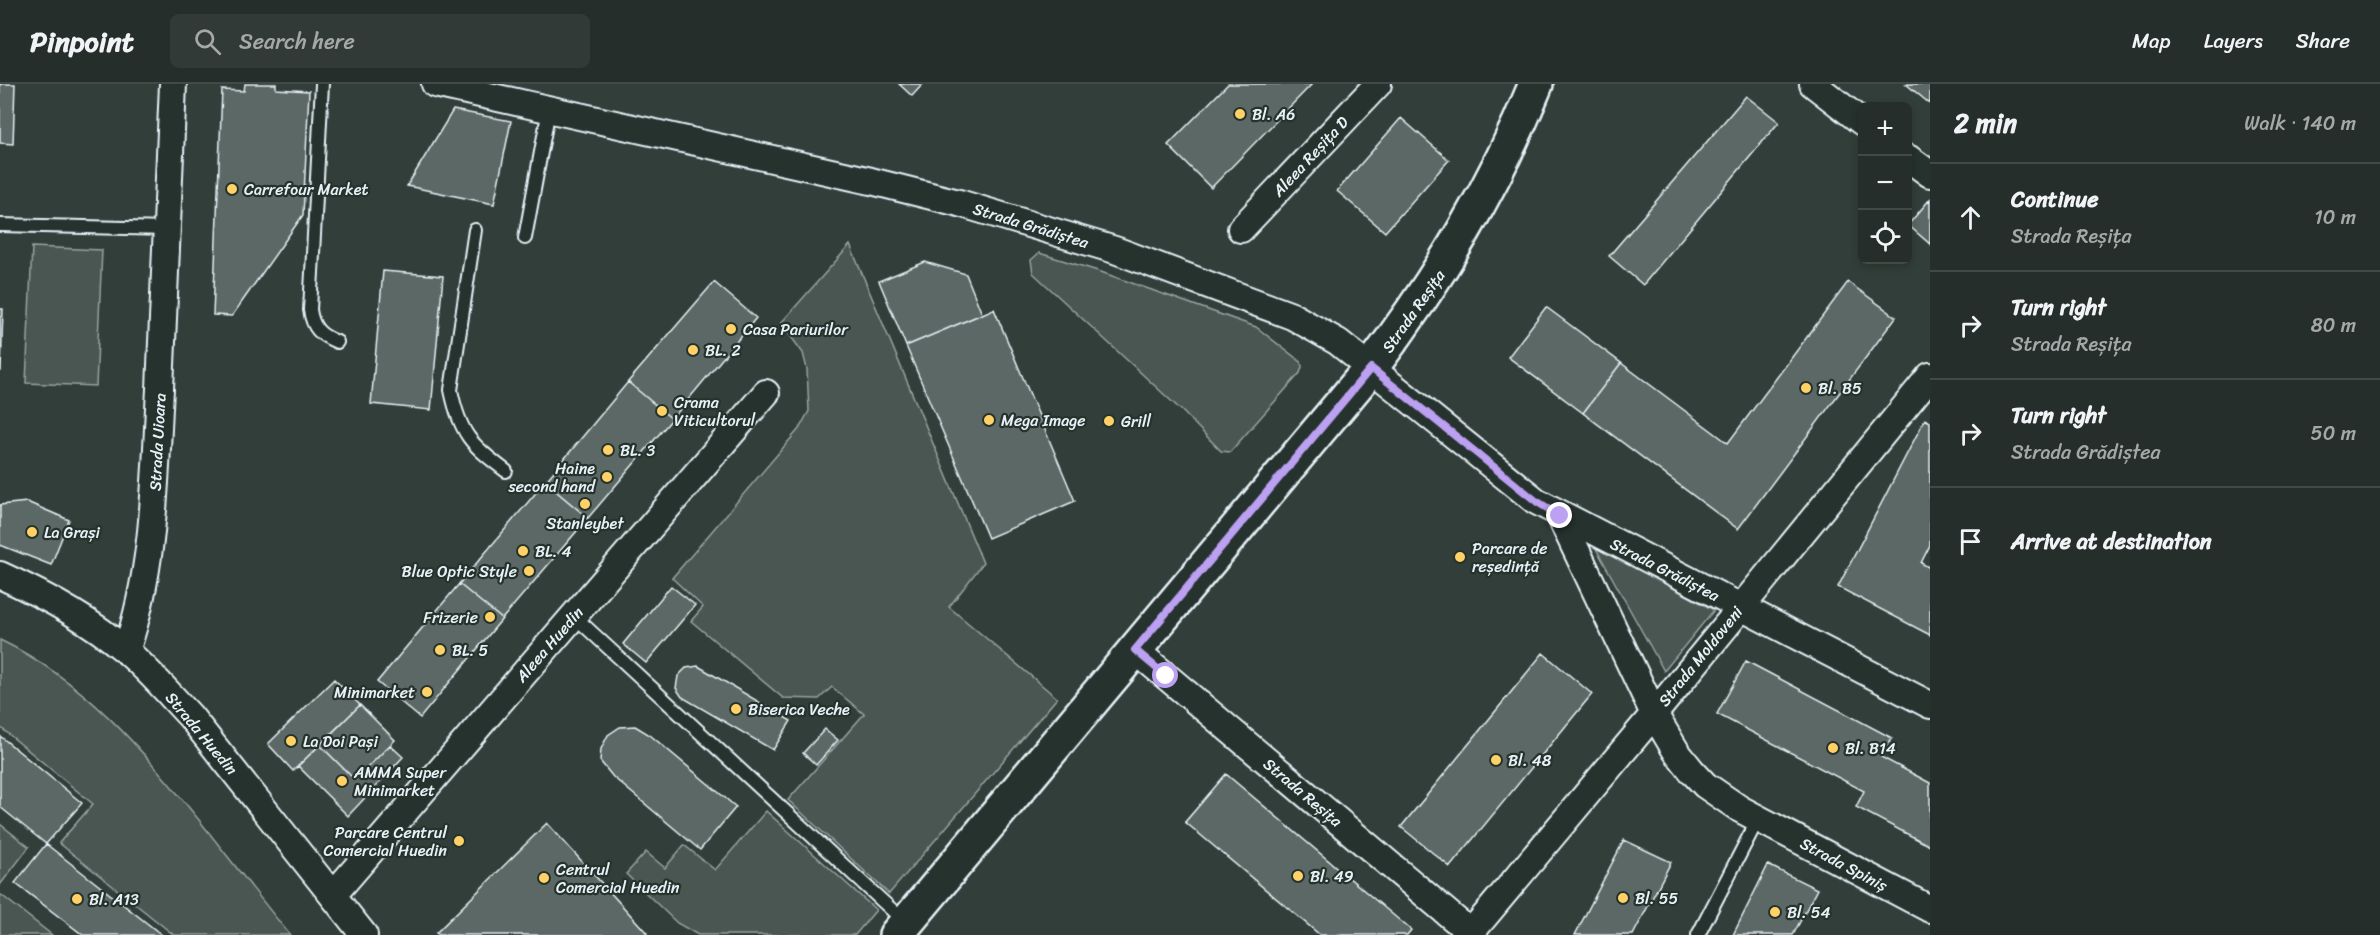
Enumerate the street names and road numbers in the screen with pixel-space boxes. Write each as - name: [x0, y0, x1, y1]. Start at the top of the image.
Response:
- street label: Aleea Reșița D: [1264, 109, 1356, 204]
- street label: Strada Grădiștea: [969, 194, 1093, 257]
- street label: Strada Reșița: [1374, 263, 1454, 359]
- street label: Strada Uioara: [140, 392, 175, 492]
- street label: Strada Grădiștea: [1605, 529, 1726, 610]
- street label: Aleea Huedin: [507, 599, 591, 690]
- street label: Strada Moldoveni: [1650, 599, 1751, 713]
- street label: Strada Huedin: [158, 685, 246, 782]
- street label: Strada Reșița: [1256, 750, 1350, 835]
- street label: Strada Spiniș: [1795, 829, 1893, 900]

